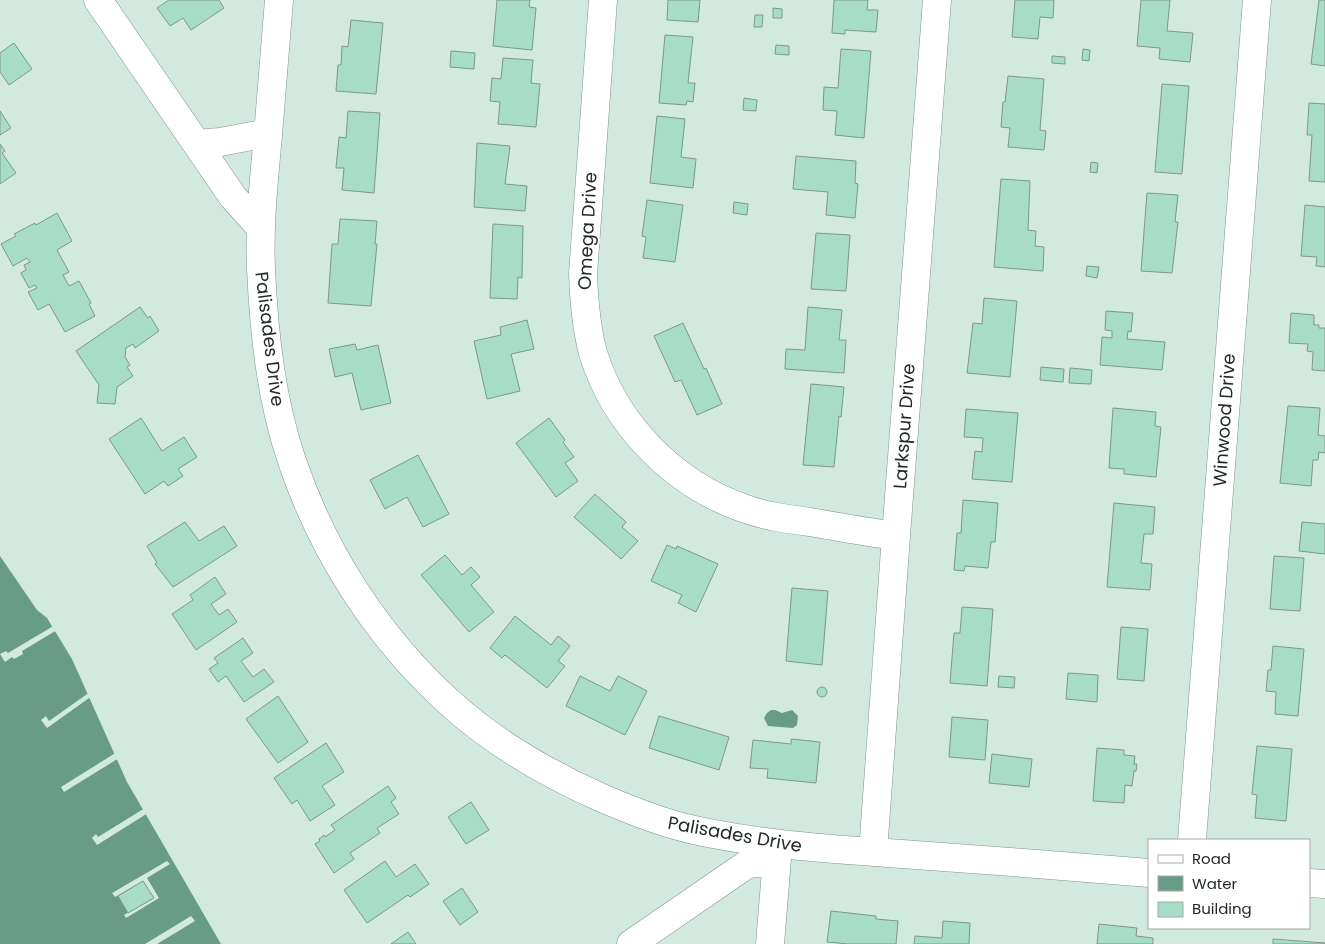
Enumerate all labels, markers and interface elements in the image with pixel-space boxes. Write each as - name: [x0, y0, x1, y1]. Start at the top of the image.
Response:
- street label: Omega Drive: [571, 171, 603, 291]
- street label: Palisades Drive: [249, 270, 291, 408]
- street label: Winwood Drive: [1207, 353, 1241, 487]
- street label: Larkspur Drive: [887, 362, 921, 490]
- street label: Palisades Drive: [666, 810, 804, 858]
- legend: [1148, 839, 1310, 929]
- text: Road: [1192, 848, 1231, 869]
- text: Water: [1192, 873, 1238, 894]
- text: Building: [1192, 898, 1252, 919]

